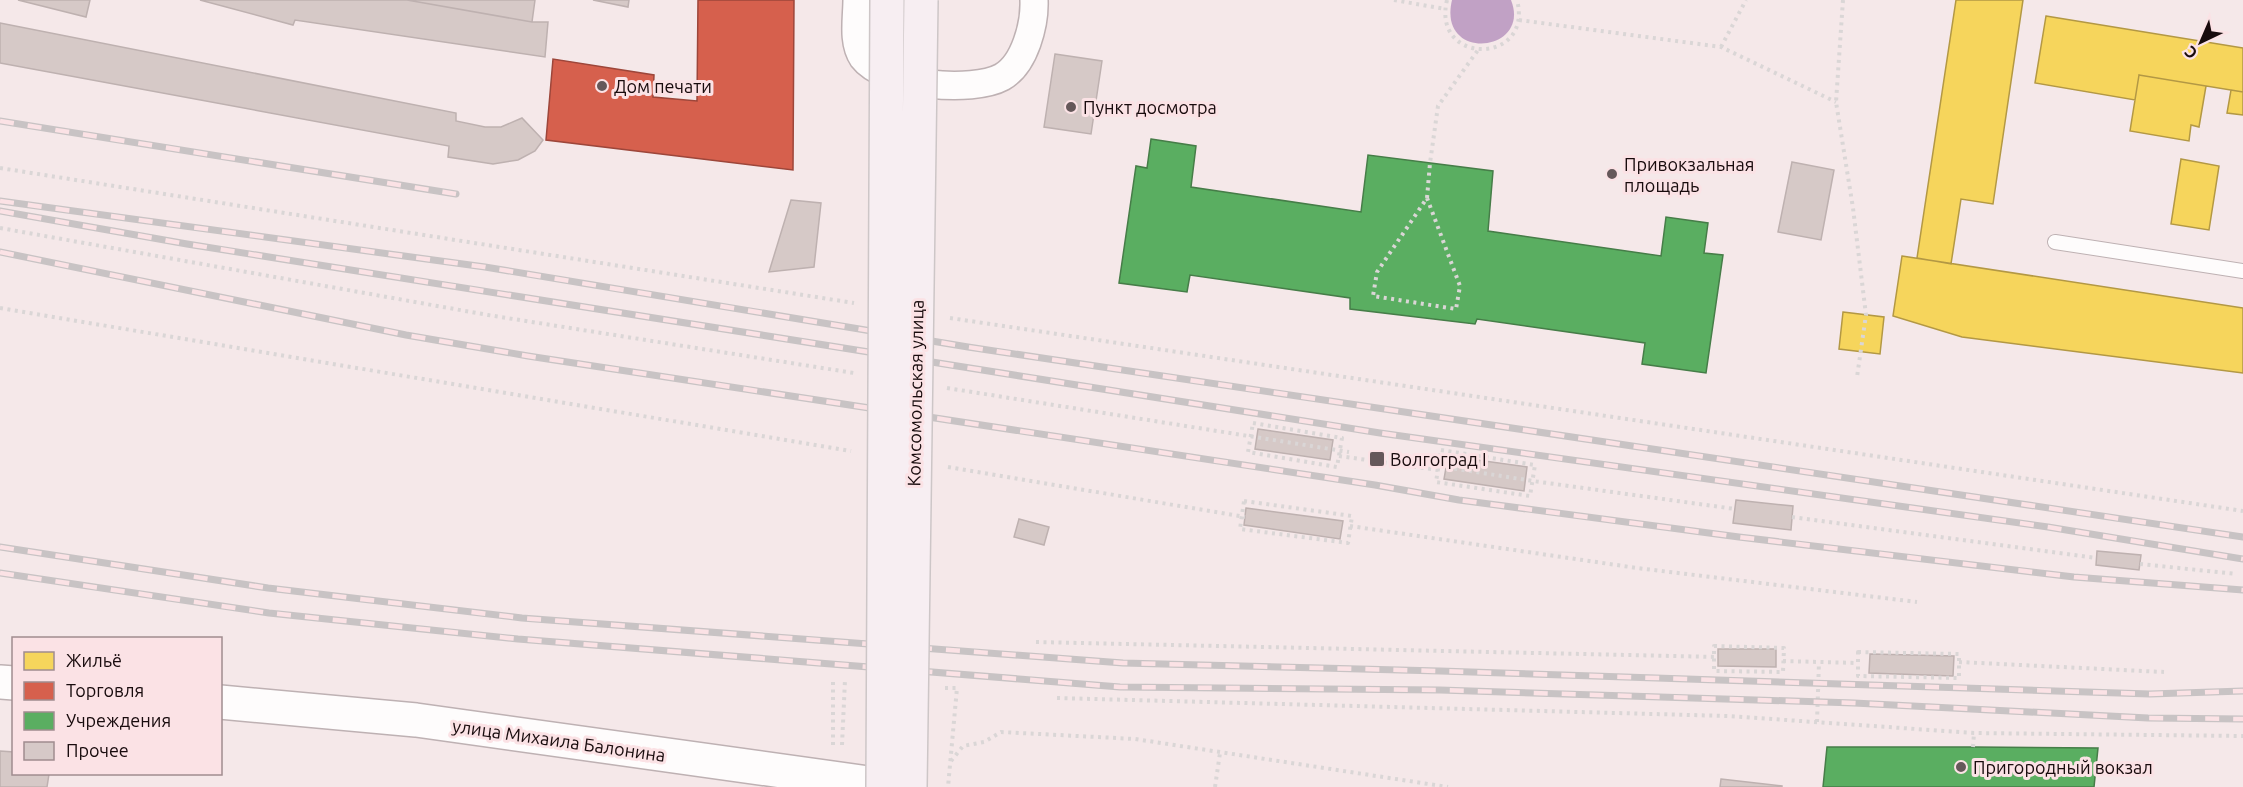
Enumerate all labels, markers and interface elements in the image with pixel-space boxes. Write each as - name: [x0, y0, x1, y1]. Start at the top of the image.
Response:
- north arrow: [2171, 12, 2231, 72]
- text: С: [2181, 43, 2201, 63]
- place label: Дом печати: [614, 76, 712, 96]
- marker: Дом печати: [595, 79, 609, 93]
- place label: Пункт досмотра: [1083, 97, 1217, 117]
- marker: Пункт досмотра: [1064, 100, 1078, 114]
- place label: Привокзальная площадь: [1624, 154, 1755, 195]
- marker: Привокзальная площадь: [1605, 167, 1619, 181]
- street label: Комсомольская улица: [903, 300, 927, 486]
- place label: Волгоград I: [1390, 449, 1487, 469]
- marker: Волгоград I: [1368, 450, 1386, 468]
- legend: [12, 637, 222, 775]
- text: Жильё: [66, 650, 122, 670]
- text: Торговля: [66, 680, 144, 700]
- text: Учреждения: [66, 710, 171, 730]
- street label: улица Михаила Балонина: [451, 715, 667, 765]
- text: Прочее: [66, 740, 129, 760]
- place label: Пригородный вокзал: [1973, 757, 2153, 777]
- marker: Пригородный вокзал: [1954, 760, 1968, 774]

